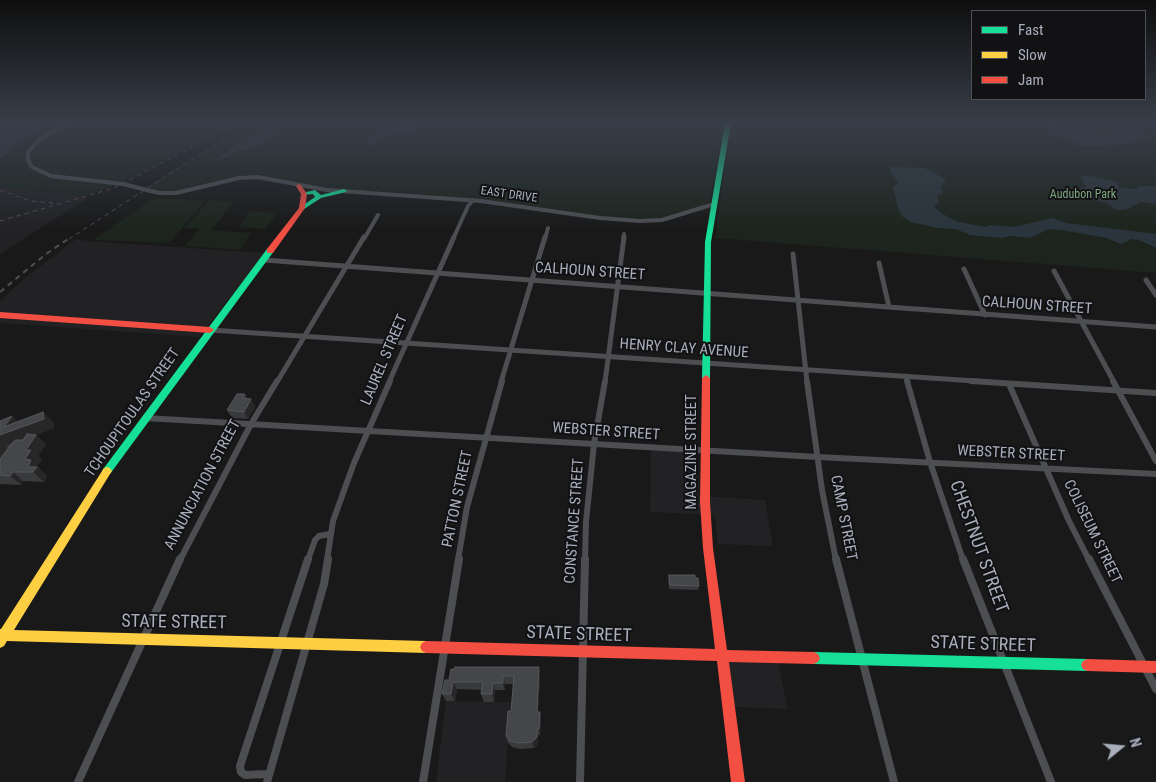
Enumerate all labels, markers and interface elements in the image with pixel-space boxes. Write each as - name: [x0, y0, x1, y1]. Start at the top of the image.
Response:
- legend: [971, 10, 1146, 100]
- text: Fast: [1018, 21, 1043, 39]
- text: Slow: [1018, 46, 1047, 64]
- text: Jam: [1018, 71, 1044, 89]
- street label: EAST DRIVE: [480, 184, 538, 206]
- park label: Audubon Park: [1050, 188, 1116, 202]
- street label: CALHOUN STREET: [534, 259, 646, 285]
- street label: CALHOUN STREET: [981, 293, 1093, 319]
- street label: LAUREL STREET: [358, 312, 412, 408]
- street label: HENRY CLAY AVENUE: [619, 336, 749, 362]
- street label: TCHOUPITOULAS STREET: [82, 345, 184, 481]
- street label: MAGAZINE STREET: [683, 394, 701, 510]
- street label: ANNUNCIATION STREET: [161, 417, 245, 553]
- street label: WEBSTER STREET: [552, 419, 660, 445]
- street label: WEBSTER STREET: [957, 442, 1065, 466]
- street label: PATTON STREET: [439, 449, 477, 549]
- street label: CONSTANCE STREET: [562, 458, 588, 584]
- street label: CAMP STREET: [826, 474, 860, 562]
- street label: COLISEUM STREET: [1059, 477, 1125, 587]
- street label: CHESTNUT STREET: [944, 478, 1012, 616]
- street label: STATE STREET: [121, 611, 227, 635]
- street label: STATE STREET: [526, 622, 632, 648]
- street label: STATE STREET: [930, 632, 1036, 658]
- north arrow: [1096, 722, 1146, 772]
- text: N: [1126, 736, 1144, 749]

